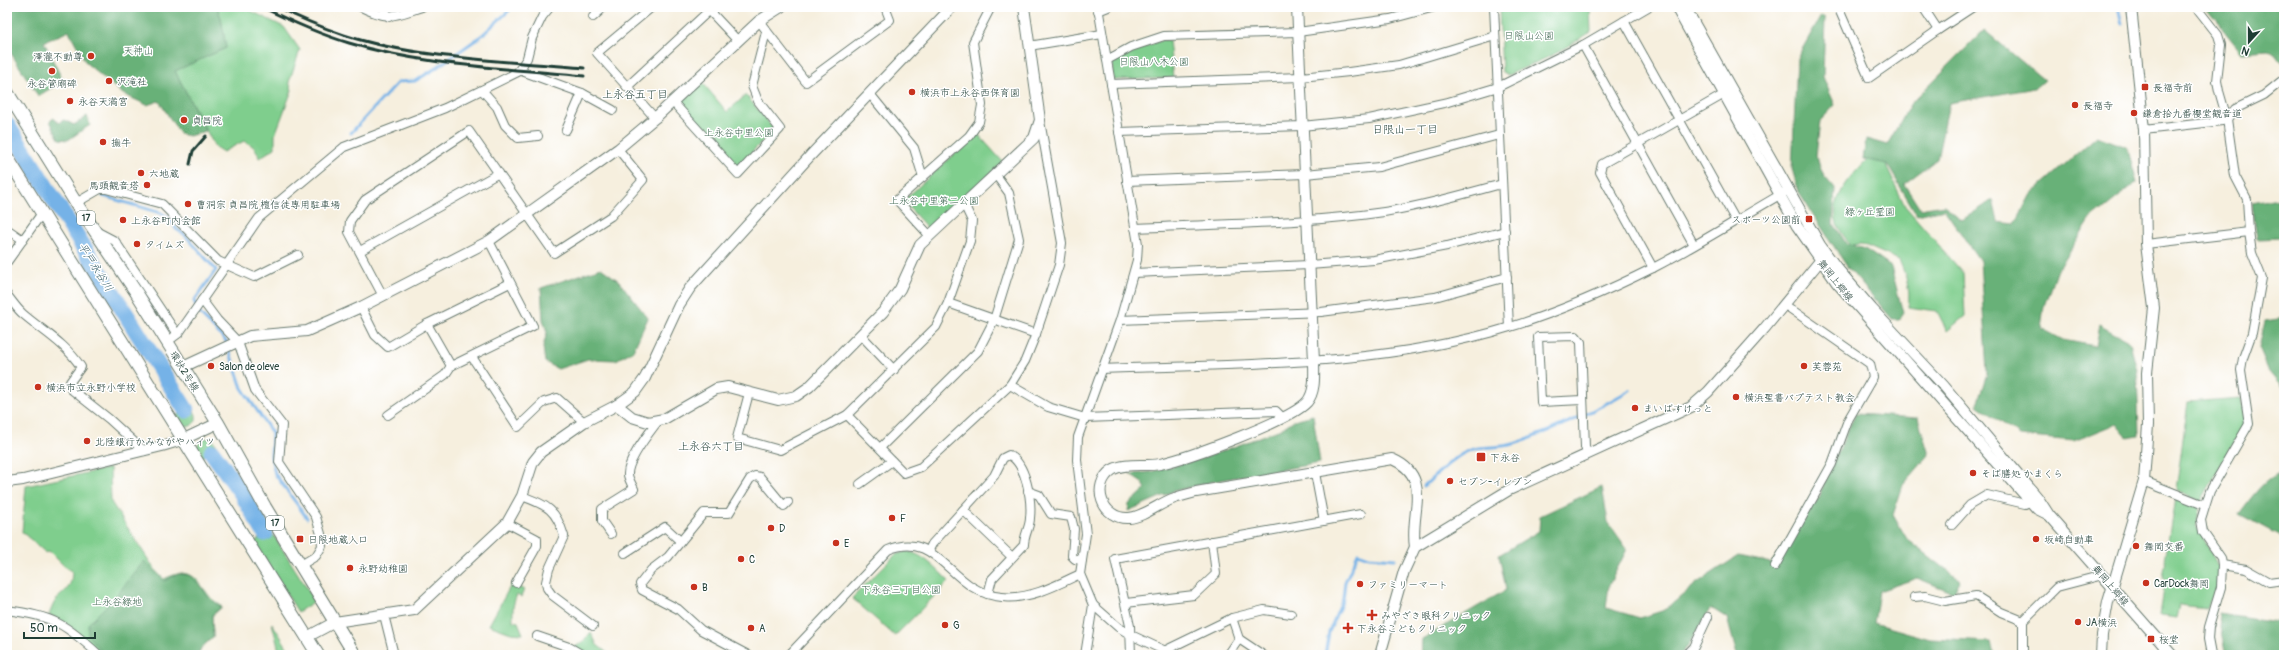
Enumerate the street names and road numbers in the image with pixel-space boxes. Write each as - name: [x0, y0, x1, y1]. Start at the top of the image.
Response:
- road number: 17: [77, 211, 95, 225]
- street label: 舞岡上郷線: [1815, 257, 1856, 304]
- street label: 環状2号線: [167, 349, 201, 394]
- road number: 17: [266, 516, 284, 530]
- street label: 舞岡上郷線: [2089, 563, 2131, 608]

